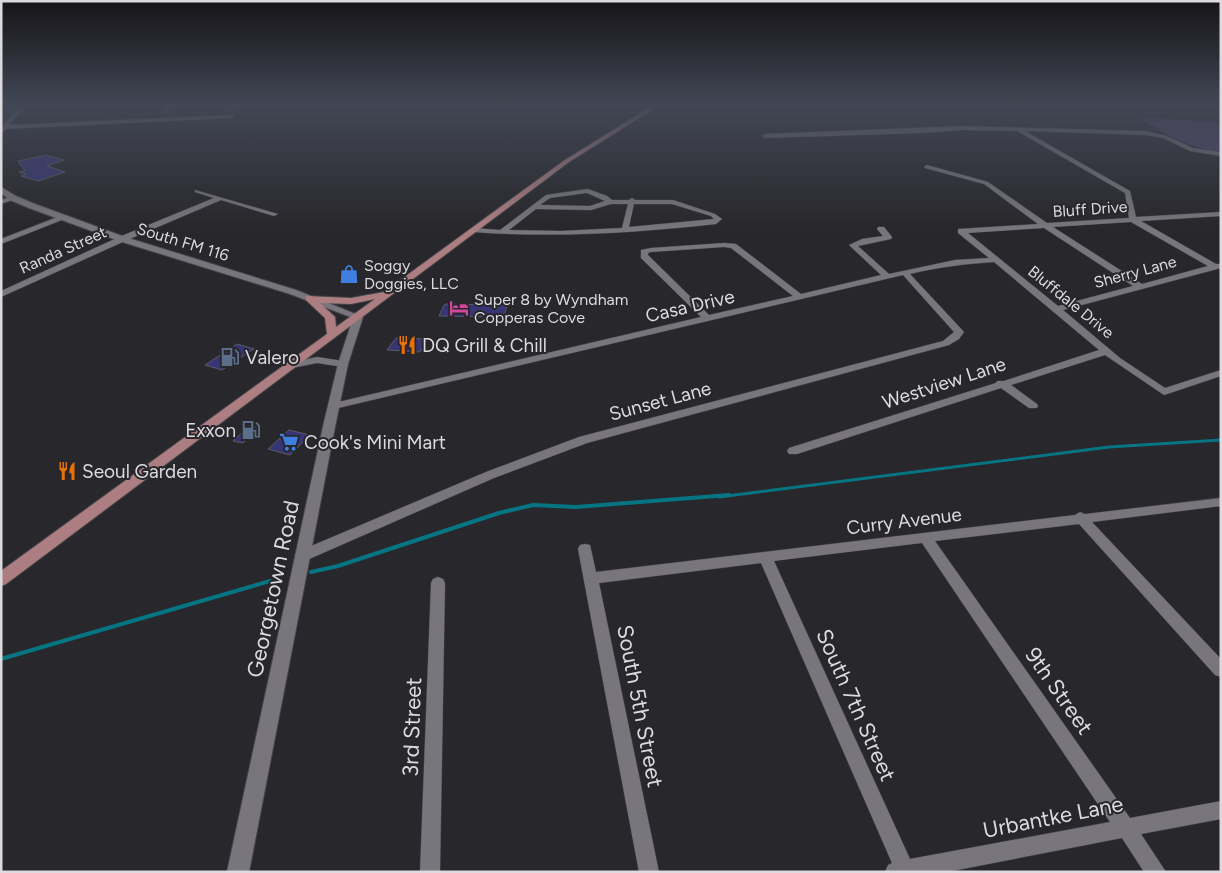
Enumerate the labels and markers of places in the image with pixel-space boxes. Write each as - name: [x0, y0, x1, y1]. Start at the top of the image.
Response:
- place label: Soggy Doggies, LLC: [364, 256, 459, 293]
- shop icon: Soggy Doggies, LLC: [338, 263, 360, 285]
- place label: Super 8 by Wyndham Copperas Cove: [474, 290, 628, 327]
- hotel icon: Super 8 by Wyndham Copperas Cove: [448, 297, 470, 319]
- restaurant icon: DQ Grill & Chill: [396, 334, 418, 356]
- place label: DQ Grill & Chill: [422, 334, 547, 357]
- fuel station icon: Valero: [219, 346, 241, 368]
- place label: Valero: [245, 346, 299, 369]
- place label: Exxon: [185, 419, 236, 442]
- fuel station icon: Exxon: [240, 419, 262, 441]
- supermarket icon: Cook's Mini Mart: [278, 431, 300, 453]
- place label: Cook's Mini Mart: [304, 431, 446, 454]
- restaurant icon: Seoul Garden: [56, 460, 78, 482]
- place label: Seoul Garden: [82, 460, 197, 483]

